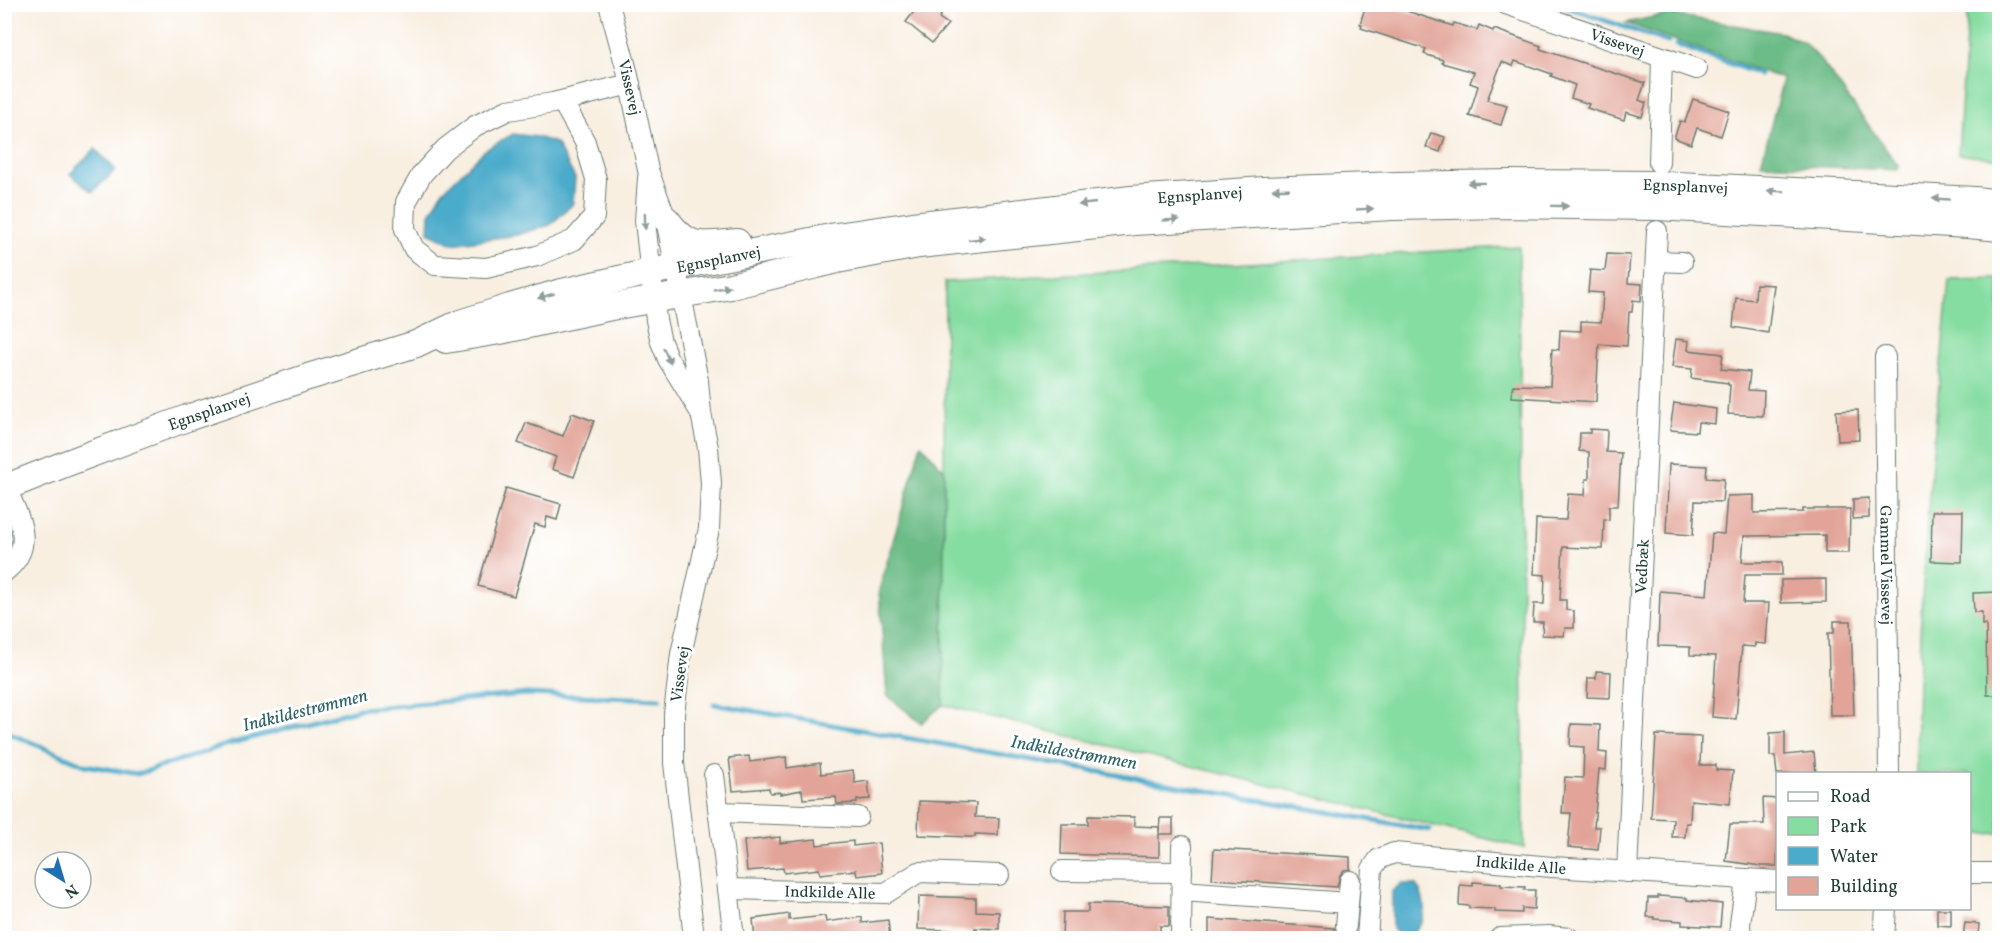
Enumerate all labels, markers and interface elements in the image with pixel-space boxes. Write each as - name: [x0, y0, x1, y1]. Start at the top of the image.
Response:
- street label: Vissevej: [1587, 24, 1647, 63]
- street label: Vissevej: [611, 57, 645, 118]
- street label: Egnsplanvej: [1643, 175, 1729, 201]
- one-way arrow: [1467, 179, 1486, 188]
- street label: Egnsplanvej: [1157, 182, 1243, 210]
- one-way arrow: [1272, 185, 1291, 194]
- one-way arrow: [1767, 186, 1786, 195]
- one-way arrow: [1932, 194, 1951, 203]
- one-way arrow: [1077, 199, 1096, 209]
- one-way arrow: [1551, 201, 1570, 211]
- one-way arrow: [1356, 204, 1375, 213]
- one-way arrow: [641, 212, 650, 231]
- one-way arrow: [1161, 215, 1180, 224]
- one-way arrow: [967, 234, 986, 243]
- street label: Egnsplanvej: [675, 242, 763, 280]
- one-way arrow: [712, 283, 731, 292]
- one-way arrow: [537, 292, 555, 302]
- one-way arrow: [663, 347, 672, 364]
- street label: Egnsplanvej: [165, 388, 253, 437]
- street label: Gammel Vissevej: [1873, 505, 1897, 625]
- street label: Vedbæk: [1631, 538, 1656, 594]
- street label: Vissevej: [666, 645, 696, 704]
- water label: Indkildestrømmen: [240, 684, 371, 739]
- water label: Indkildestrømmen: [1008, 730, 1139, 777]
- legend: [1776, 772, 1971, 910]
- text: Road: [1830, 785, 1871, 810]
- text: Park: [1830, 815, 1867, 840]
- text: Water: [1830, 845, 1878, 870]
- north arrow: [33, 850, 93, 910]
- street label: Indkilde Alle: [1475, 851, 1567, 881]
- text: Building: [1830, 875, 1898, 900]
- text: N: [59, 878, 82, 903]
- street label: Indkilde Alle: [784, 881, 876, 906]

